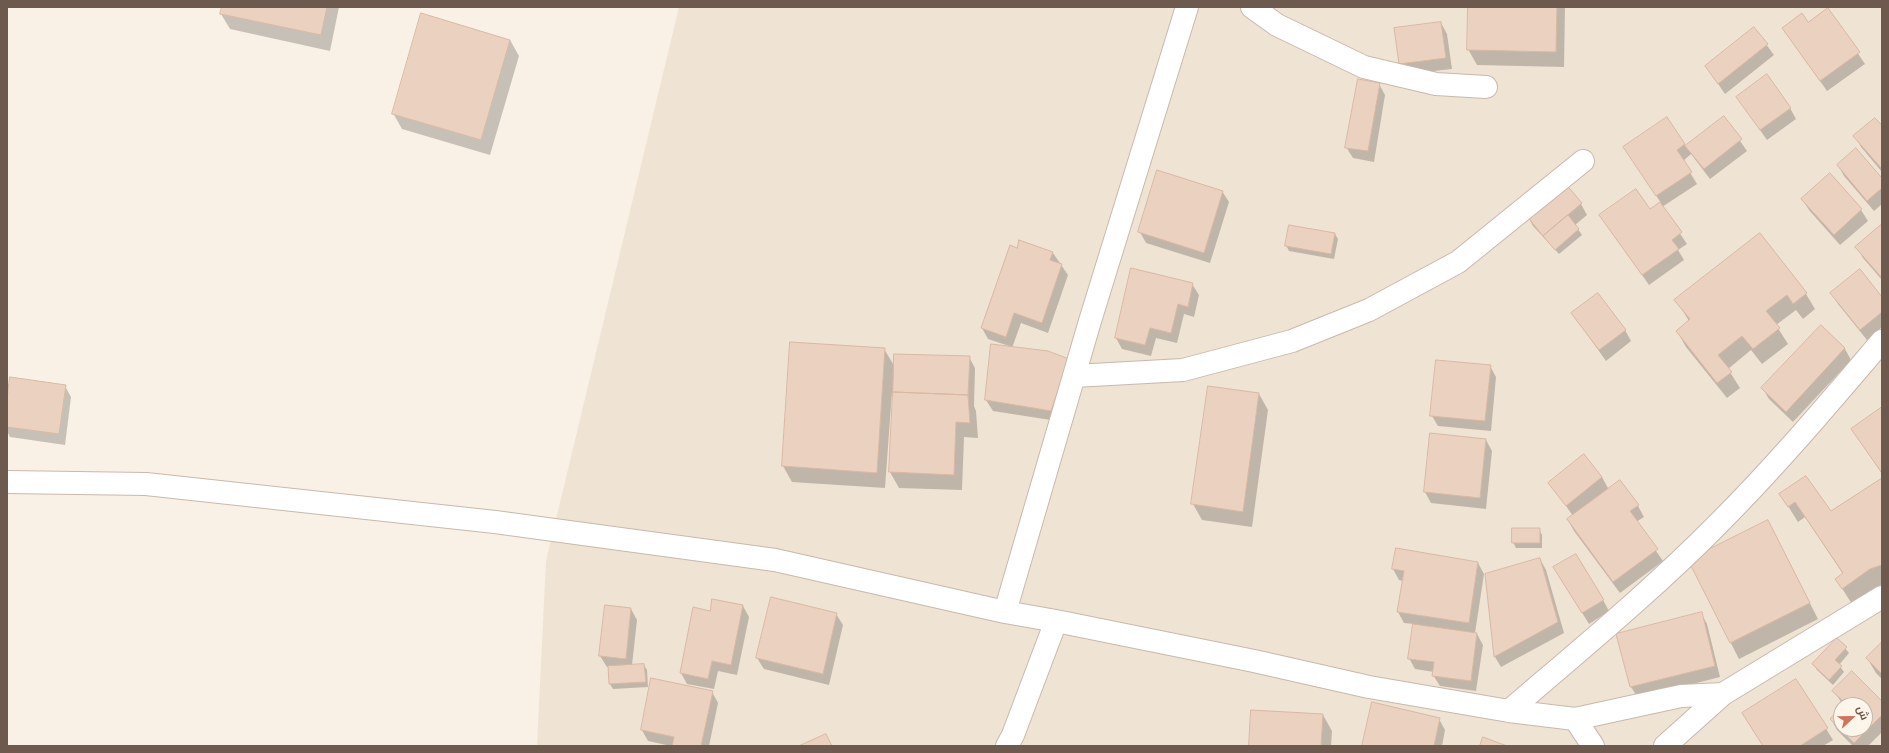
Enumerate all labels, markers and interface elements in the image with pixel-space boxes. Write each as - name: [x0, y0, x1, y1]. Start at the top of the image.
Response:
- north arrow: [1833, 697, 1873, 737]
- text: ش: [1855, 704, 1872, 722]

